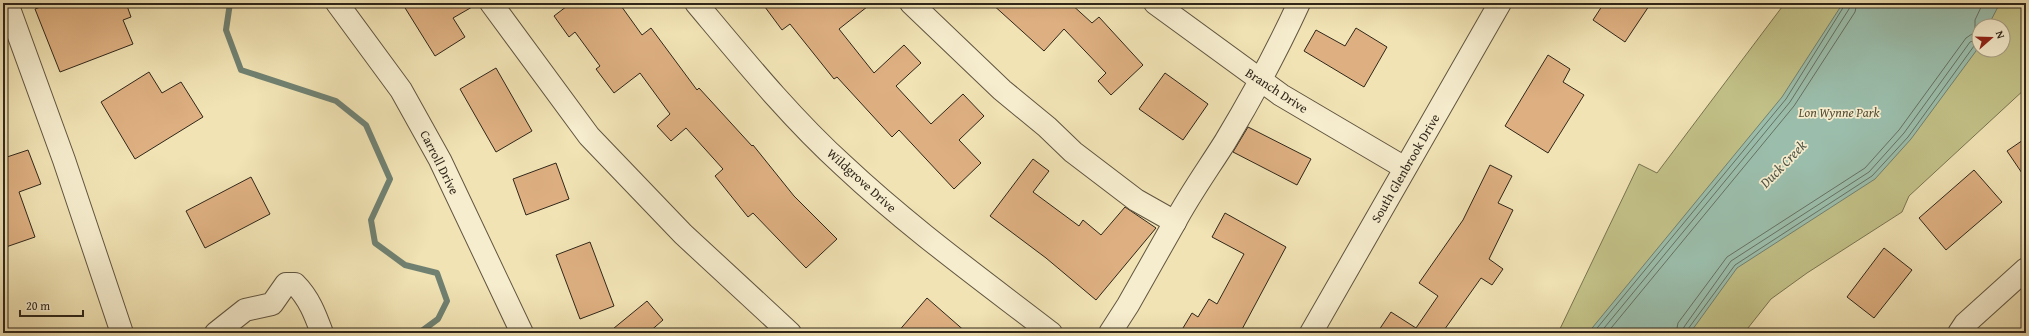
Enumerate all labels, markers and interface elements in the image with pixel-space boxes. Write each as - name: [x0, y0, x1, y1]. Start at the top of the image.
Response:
- north arrow: [1971, 18, 2011, 58]
- text: N: [1992, 28, 2009, 41]
- street label: Branch Drive: [1242, 63, 1312, 118]
- park label: Lon Wynne Park: [1798, 103, 1879, 122]
- street label: South Glenbrook Drive: [1366, 110, 1444, 226]
- street label: Carroll Drive: [415, 127, 464, 198]
- water label: Duck Creek: [1755, 135, 1811, 193]
- street label: Wildgrove Drive: [823, 144, 901, 217]
- scale bar: [20, 292, 83, 318]
- text: 20 m: [26, 297, 50, 314]

